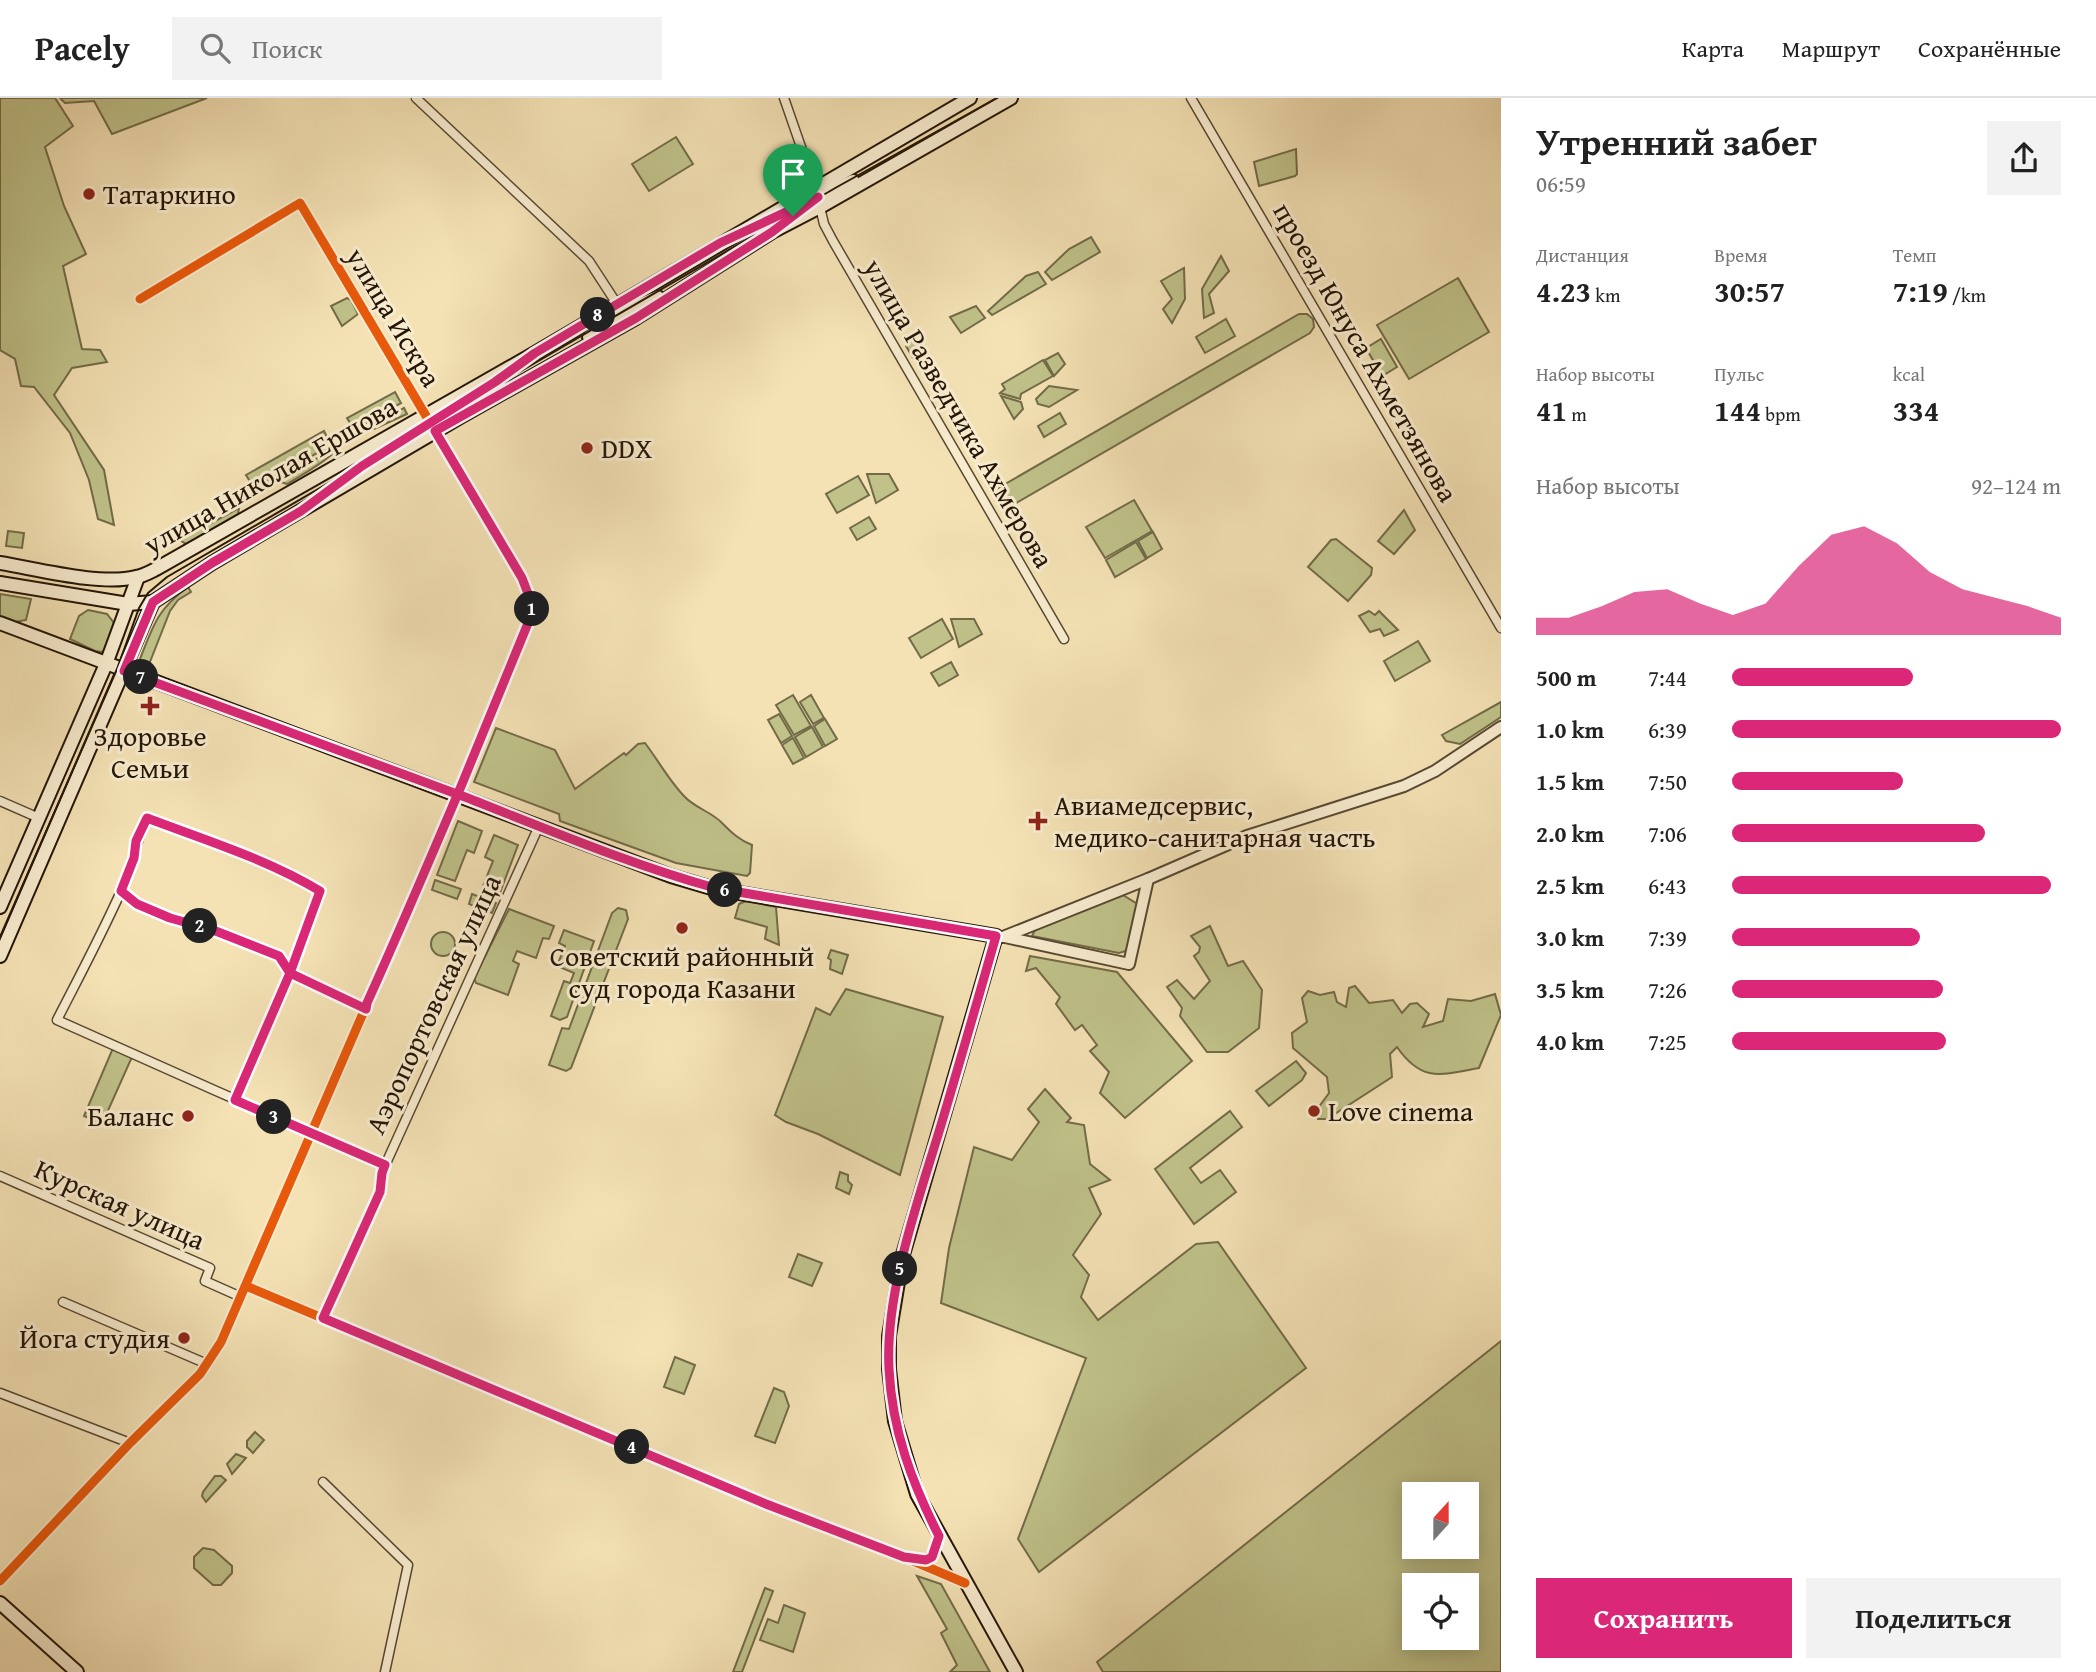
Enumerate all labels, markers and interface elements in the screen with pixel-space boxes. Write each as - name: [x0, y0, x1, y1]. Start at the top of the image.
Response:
- search box: [172, 17, 662, 80]
- text: Pacely: [35, 24, 130, 72]
- icon: search: [196, 29, 234, 67]
- text: Поиск: [252, 29, 322, 68]
- text: Карта: [1682, 31, 1744, 66]
- text: Маршрут: [1782, 31, 1880, 66]
- text: Сохранённые: [1918, 31, 2061, 66]
- text: Утренний забег: [1536, 113, 1817, 169]
- button: share: [1987, 121, 2061, 195]
- pin: [763, 144, 823, 216]
- icon: arrive: [774, 155, 812, 193]
- text: 06:59: [1536, 167, 1586, 200]
- place label: Татаркино: [103, 173, 236, 214]
- marker: Татаркино: [81, 186, 97, 202]
- street label: проезд Юнуса Ахметзянова: [1264, 194, 1470, 510]
- street label: улица Искра: [336, 238, 453, 395]
- text: Дистанция: [1536, 241, 1629, 269]
- text: Время: [1714, 241, 1767, 269]
- text: Темп: [1893, 241, 1937, 269]
- street label: улица Разведчика Ахмерова: [853, 250, 1065, 575]
- text: 4.23: [1536, 269, 1591, 313]
- text: 30:57: [1714, 269, 1785, 313]
- text: 7:19: [1893, 269, 1948, 313]
- text: km: [1591, 281, 1620, 309]
- text: /km: [1948, 281, 1986, 309]
- pin: 8: [580, 298, 616, 332]
- text: 8: [593, 300, 602, 328]
- text: Набор высоты: [1536, 360, 1655, 388]
- text: Пульс: [1714, 360, 1764, 388]
- text: kcal: [1893, 360, 1925, 388]
- street label: улица Николая Ершова: [134, 385, 405, 565]
- text: 41: [1536, 388, 1567, 432]
- text: 144: [1714, 388, 1761, 432]
- text: 334: [1893, 388, 1939, 432]
- text: m: [1567, 400, 1587, 428]
- text: bpm: [1761, 400, 1801, 428]
- place label: DDX: [601, 427, 652, 468]
- marker: DDX: [579, 440, 595, 456]
- text: Набор высоты: [1536, 469, 1680, 502]
- text: 92–124 m: [1971, 469, 2061, 502]
- pin: 1: [514, 592, 550, 626]
- text: 1: [527, 594, 536, 622]
- pin: 7: [124, 660, 158, 694]
- text: 500 m: [1536, 661, 1597, 694]
- text: 7:44: [1648, 661, 1687, 694]
- text: 7: [136, 662, 145, 690]
- marker: Здоровье Семьи: [140, 696, 160, 716]
- text: 1.0 km: [1536, 713, 1604, 746]
- text: 6:39: [1648, 713, 1687, 746]
- place label: Здоровье Семьи: [93, 715, 207, 788]
- text: 1.5 km: [1536, 765, 1604, 798]
- text: 7:50: [1648, 765, 1687, 798]
- place label: Авиамедсервис, медико-санитарная часть: [1054, 784, 1376, 857]
- marker: Авиамедсервис, медико-санитарная часть: [1028, 811, 1048, 831]
- text: 2.0 km: [1536, 817, 1604, 850]
- text: 7:06: [1648, 817, 1687, 850]
- street label: Аэропортовская улица: [354, 867, 511, 1140]
- text: 2.5 km: [1536, 869, 1604, 902]
- text: 6:43: [1648, 869, 1687, 902]
- pin: 6: [708, 872, 742, 908]
- text: 6: [720, 875, 729, 903]
- pin: 2: [182, 908, 218, 944]
- text: 2: [195, 911, 204, 939]
- marker: Советский районный суд города Казани: [674, 920, 690, 936]
- text: 3.0 km: [1536, 921, 1604, 954]
- text: 7:39: [1648, 921, 1687, 954]
- place label: Советский районный суд города Казани: [550, 935, 814, 1008]
- text: 3.5 km: [1536, 973, 1604, 1006]
- text: 7:26: [1648, 973, 1687, 1006]
- text: 4.0 km: [1536, 1025, 1604, 1058]
- text: 7:25: [1648, 1025, 1687, 1058]
- place label: Love cinema: [1328, 1090, 1474, 1131]
- place label: Баланс: [87, 1095, 174, 1136]
- pin: 3: [256, 1100, 292, 1134]
- text: 3: [269, 1102, 278, 1130]
- marker: Love cinema: [1306, 1103, 1322, 1119]
- marker: Баланс: [180, 1108, 196, 1124]
- street label: Курская улица: [28, 1148, 213, 1260]
- pin: 5: [883, 1252, 918, 1286]
- text: 5: [895, 1254, 904, 1282]
- place label: Йога студия: [19, 1317, 170, 1358]
- marker: Йога студия: [176, 1330, 192, 1346]
- pin: 4: [614, 1430, 650, 1464]
- text: 4: [627, 1432, 636, 1460]
- north arrow: [1402, 1482, 1479, 1559]
- map controls: [1402, 1482, 1479, 1650]
- button: locate: [1402, 1573, 1479, 1650]
- button: Сохранить: [1536, 1578, 1792, 1658]
- button: Поделиться: [1806, 1578, 2061, 1658]

